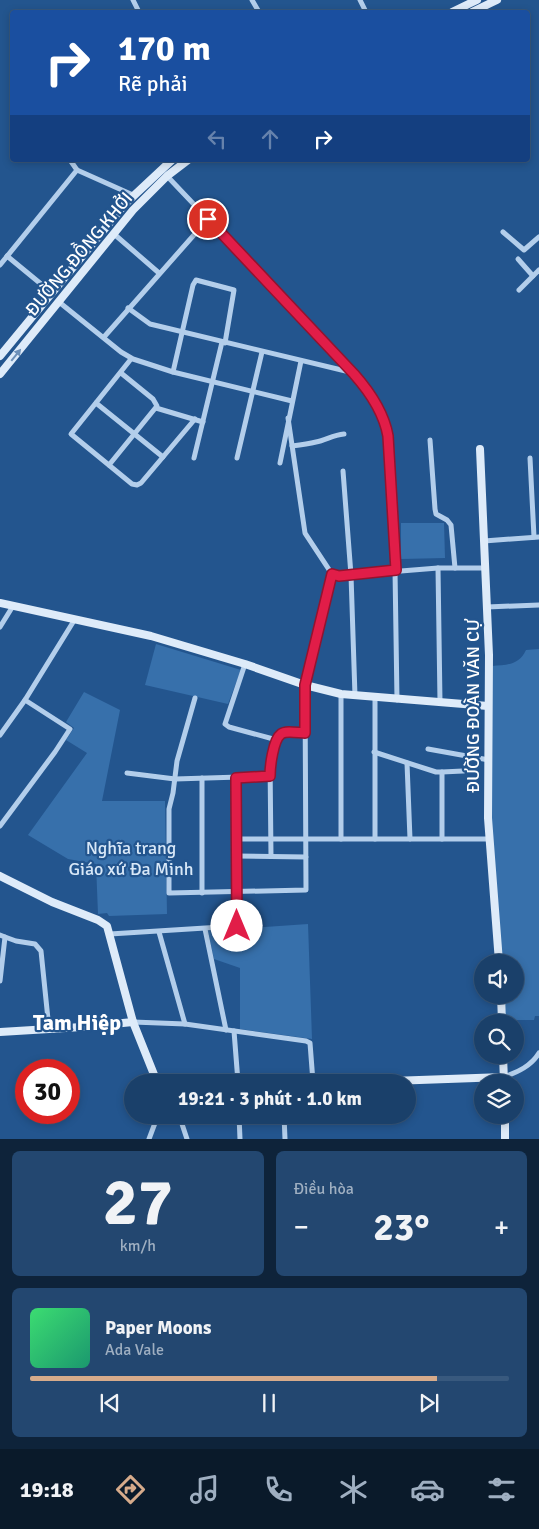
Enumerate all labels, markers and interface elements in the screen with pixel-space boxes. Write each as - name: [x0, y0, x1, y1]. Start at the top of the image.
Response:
- text: 170 m: [118, 27, 211, 70]
- icon: right: [35, 30, 100, 95]
- text: Rẽ phải: [118, 70, 188, 97]
- icon: left: [203, 125, 231, 153]
- icon: ahead: [256, 125, 284, 153]
- icon: right: [309, 125, 337, 153]
- street label: ĐƯỜNG ĐỒNG KHỞI: [18, 186, 137, 320]
- pin: [187, 198, 229, 240]
- icon: arrive: [194, 205, 222, 233]
- one-way arrow: [10, 349, 21, 362]
- street label: ĐƯỜNG ĐOÀN VĂN CỰ: [462, 618, 484, 793]
- park label: Nghĩa trang Giáo xứ Đa Minh: [68, 837, 194, 880]
- position arrow: [210, 899, 262, 951]
- map controls: [474, 954, 524, 1124]
- button: sound: [474, 954, 524, 1004]
- district label: Tam Hiệp: [33, 1009, 121, 1036]
- button: search: [474, 1014, 524, 1064]
- speed limit sign: 30: [15, 1059, 80, 1124]
- button: layers: [474, 1074, 524, 1124]
- text: 19:21 · 3 phút · 1.0 km: [178, 1087, 362, 1111]
- text: 27: [103, 1163, 173, 1243]
- text: Điều hòa: [294, 1179, 354, 1199]
- text: 23°: [373, 1204, 429, 1251]
- text: −: [294, 1210, 309, 1244]
- text: +: [494, 1210, 509, 1244]
- text: km/h: [120, 1236, 156, 1256]
- text: Paper Moons: [105, 1316, 211, 1340]
- text: Ada Vale: [105, 1340, 164, 1360]
- icon: previous: [96, 1389, 124, 1417]
- icon: pause: [255, 1389, 283, 1417]
- icon: next: [415, 1389, 443, 1417]
- icon: directions: [113, 1472, 148, 1507]
- icon: music: [187, 1472, 222, 1507]
- icon: phone: [261, 1472, 296, 1507]
- icon: climate: [336, 1472, 371, 1507]
- icon: car: [410, 1472, 445, 1507]
- icon: filters: [484, 1472, 519, 1507]
- text: 19:18: [20, 1476, 74, 1503]

